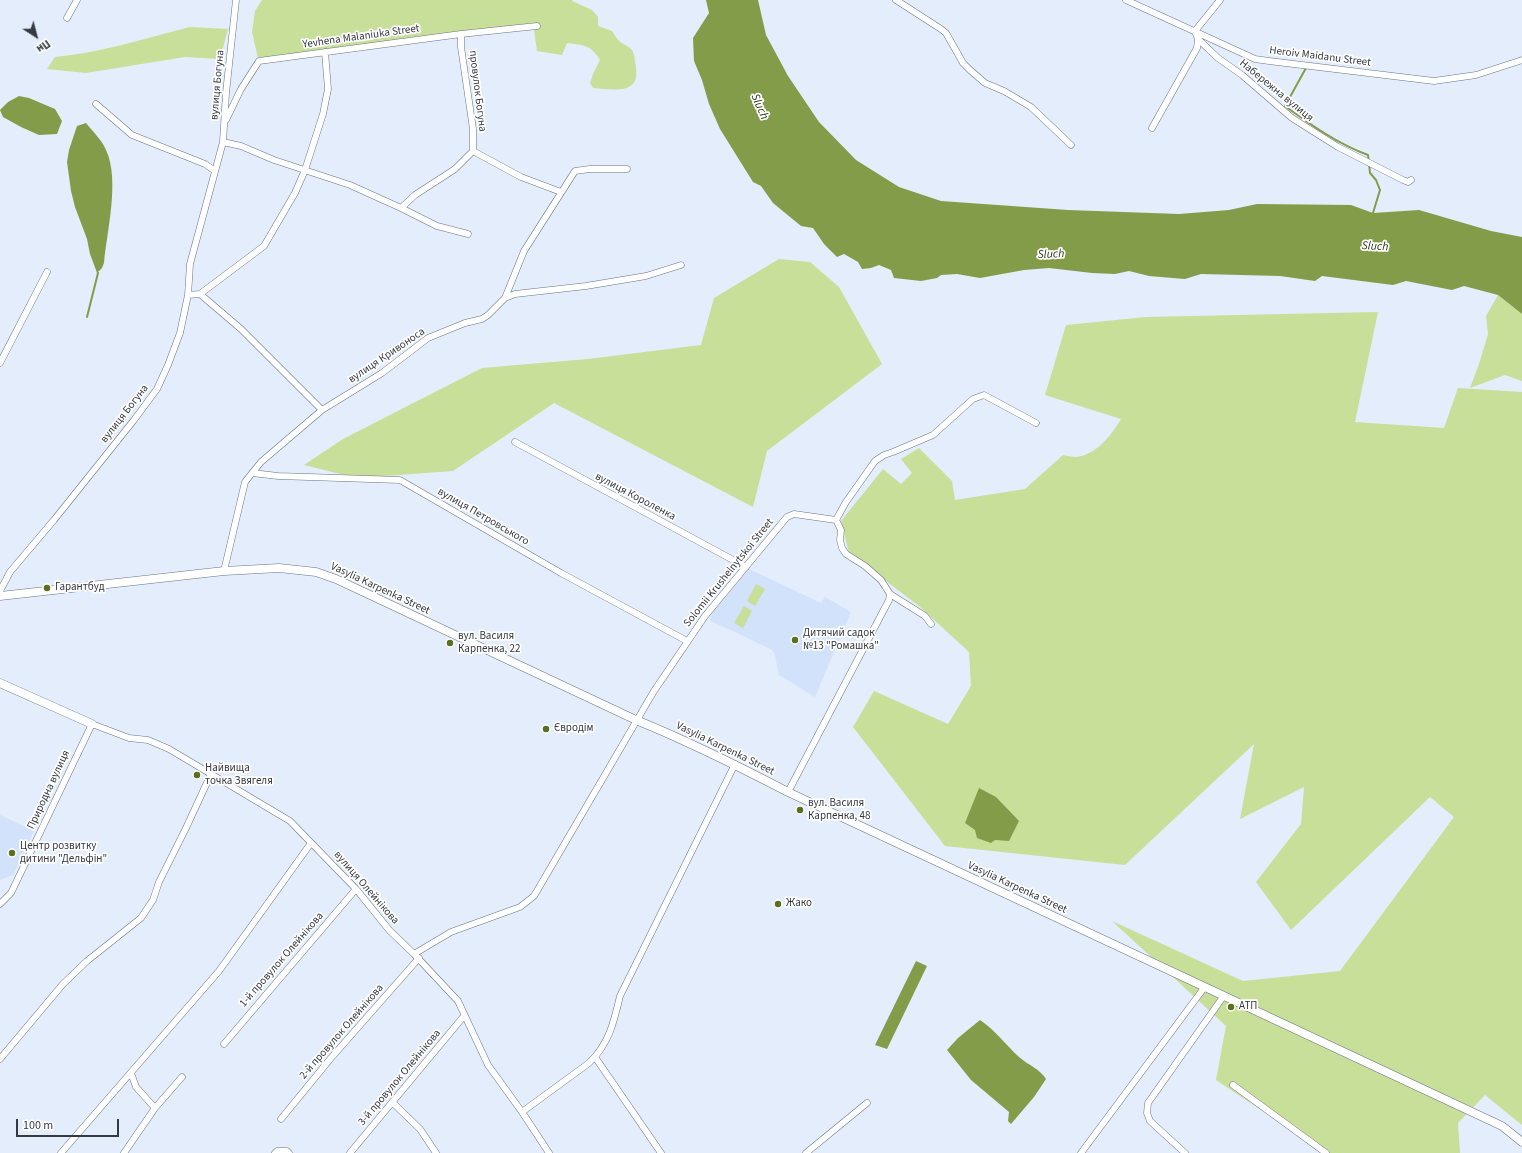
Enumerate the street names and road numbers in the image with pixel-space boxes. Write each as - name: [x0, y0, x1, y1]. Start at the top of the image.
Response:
- street label: Yevhena Malaniuka Street: [302, 22, 420, 52]
- street label: Heroiv Maidanu Street: [1269, 44, 1371, 70]
- street label: вулиця Богуна: [208, 49, 228, 121]
- street label: провулок Богуна: [465, 50, 489, 132]
- street label: Набережна вулиця: [1236, 57, 1316, 125]
- street label: вулиця Кривоноса: [346, 326, 428, 386]
- street label: вулиця Богуна: [98, 382, 152, 446]
- street label: вулиця Короленка: [592, 470, 678, 524]
- street label: вулиця Петровського: [435, 485, 531, 549]
- street label: Solomii Krushelnytskoi Street: [681, 516, 777, 630]
- street label: Vasylia Karpenka Street: [328, 560, 432, 618]
- street label: Vasylia Karpenka Street: [674, 719, 776, 779]
- street label: Природна вулиця: [25, 748, 73, 832]
- street label: вулиця Олейнікова: [331, 849, 401, 927]
- street label: Vasylia Karpenka Street: [965, 859, 1069, 917]
- street label: 1-й провулок Олейнікова: [237, 910, 327, 1010]
- street label: 2-й провулок Олейнікова: [297, 982, 387, 1082]
- street label: 3-й провулок Олейнікова: [356, 1027, 444, 1129]

